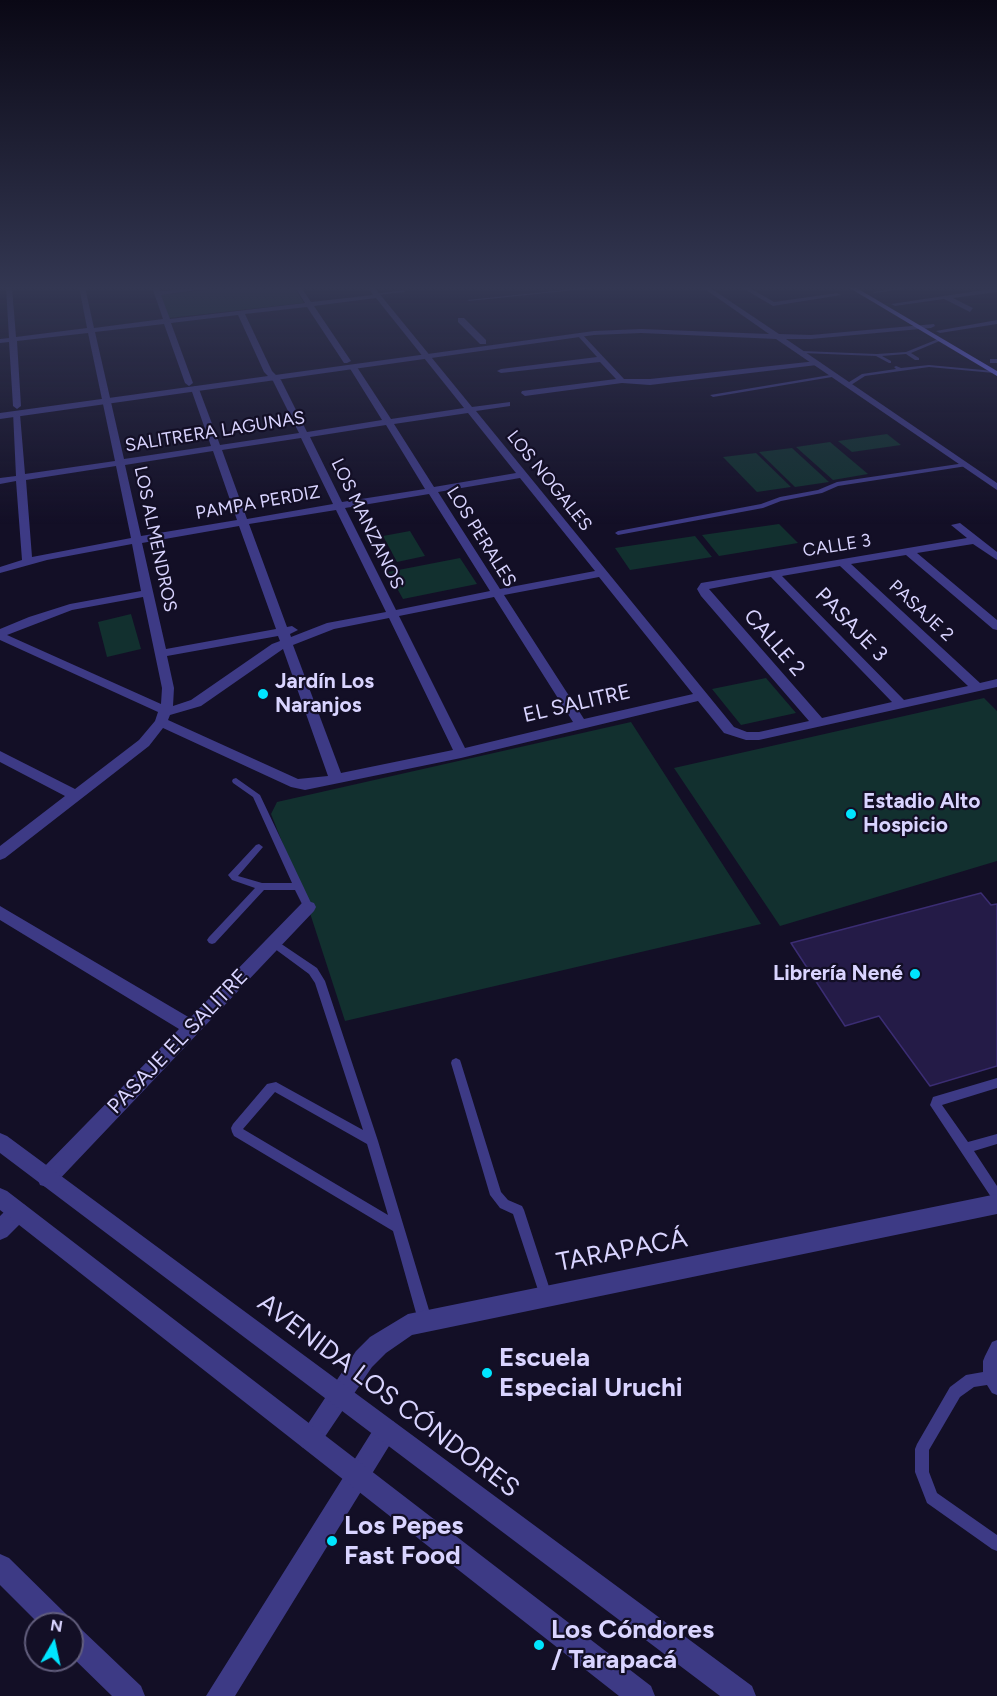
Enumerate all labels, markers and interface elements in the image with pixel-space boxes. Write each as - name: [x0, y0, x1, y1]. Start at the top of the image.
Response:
- street label: SALITRERA LAGUNAS: [123, 407, 307, 457]
- street label: LOS NOGALES: [502, 426, 596, 536]
- street label: LOS MANZANOS: [326, 455, 408, 593]
- street label: LOS ALMENDROS: [129, 464, 181, 614]
- street label: PAMPA PERDIZ: [194, 481, 322, 525]
- street label: LOS PERALES: [442, 483, 520, 591]
- street label: CALLE 3: [801, 530, 873, 562]
- street label: PASAJE 2: [884, 576, 958, 646]
- street label: PASAJE 3: [810, 583, 892, 667]
- street label: CALLE 2: [738, 604, 810, 682]
- place label: Jardín Los Naranjos: [275, 669, 374, 719]
- street label: EL SALITRE: [521, 679, 633, 729]
- marker: Jardín Los Naranjos: [256, 687, 270, 701]
- place label: Estadio Alto Hospicio: [863, 789, 980, 839]
- marker: Estadio Alto Hospicio: [844, 807, 858, 821]
- place label: Librería Nené: [773, 961, 903, 987]
- street label: PASAJE EL SALITRE: [102, 964, 254, 1120]
- marker: Librería Nené: [908, 967, 922, 981]
- street label: TARAPACÁ: [554, 1223, 690, 1279]
- street label: AVENIDA LOS CÓNDORES: [251, 1287, 525, 1505]
- place label: Escuela Especial Uruchi: [499, 1342, 683, 1404]
- marker: Escuela Especial Uruchi: [480, 1366, 494, 1380]
- place label: Los Pepes Fast Food: [344, 1510, 463, 1572]
- marker: Los Pepes Fast Food: [325, 1534, 339, 1548]
- north arrow: [24, 1612, 84, 1672]
- place label: Los Cóndores / Tarapacá: [551, 1614, 714, 1676]
- text: N: [49, 1615, 64, 1636]
- marker: Los Cóndores / Tarapacá: [532, 1638, 546, 1652]

